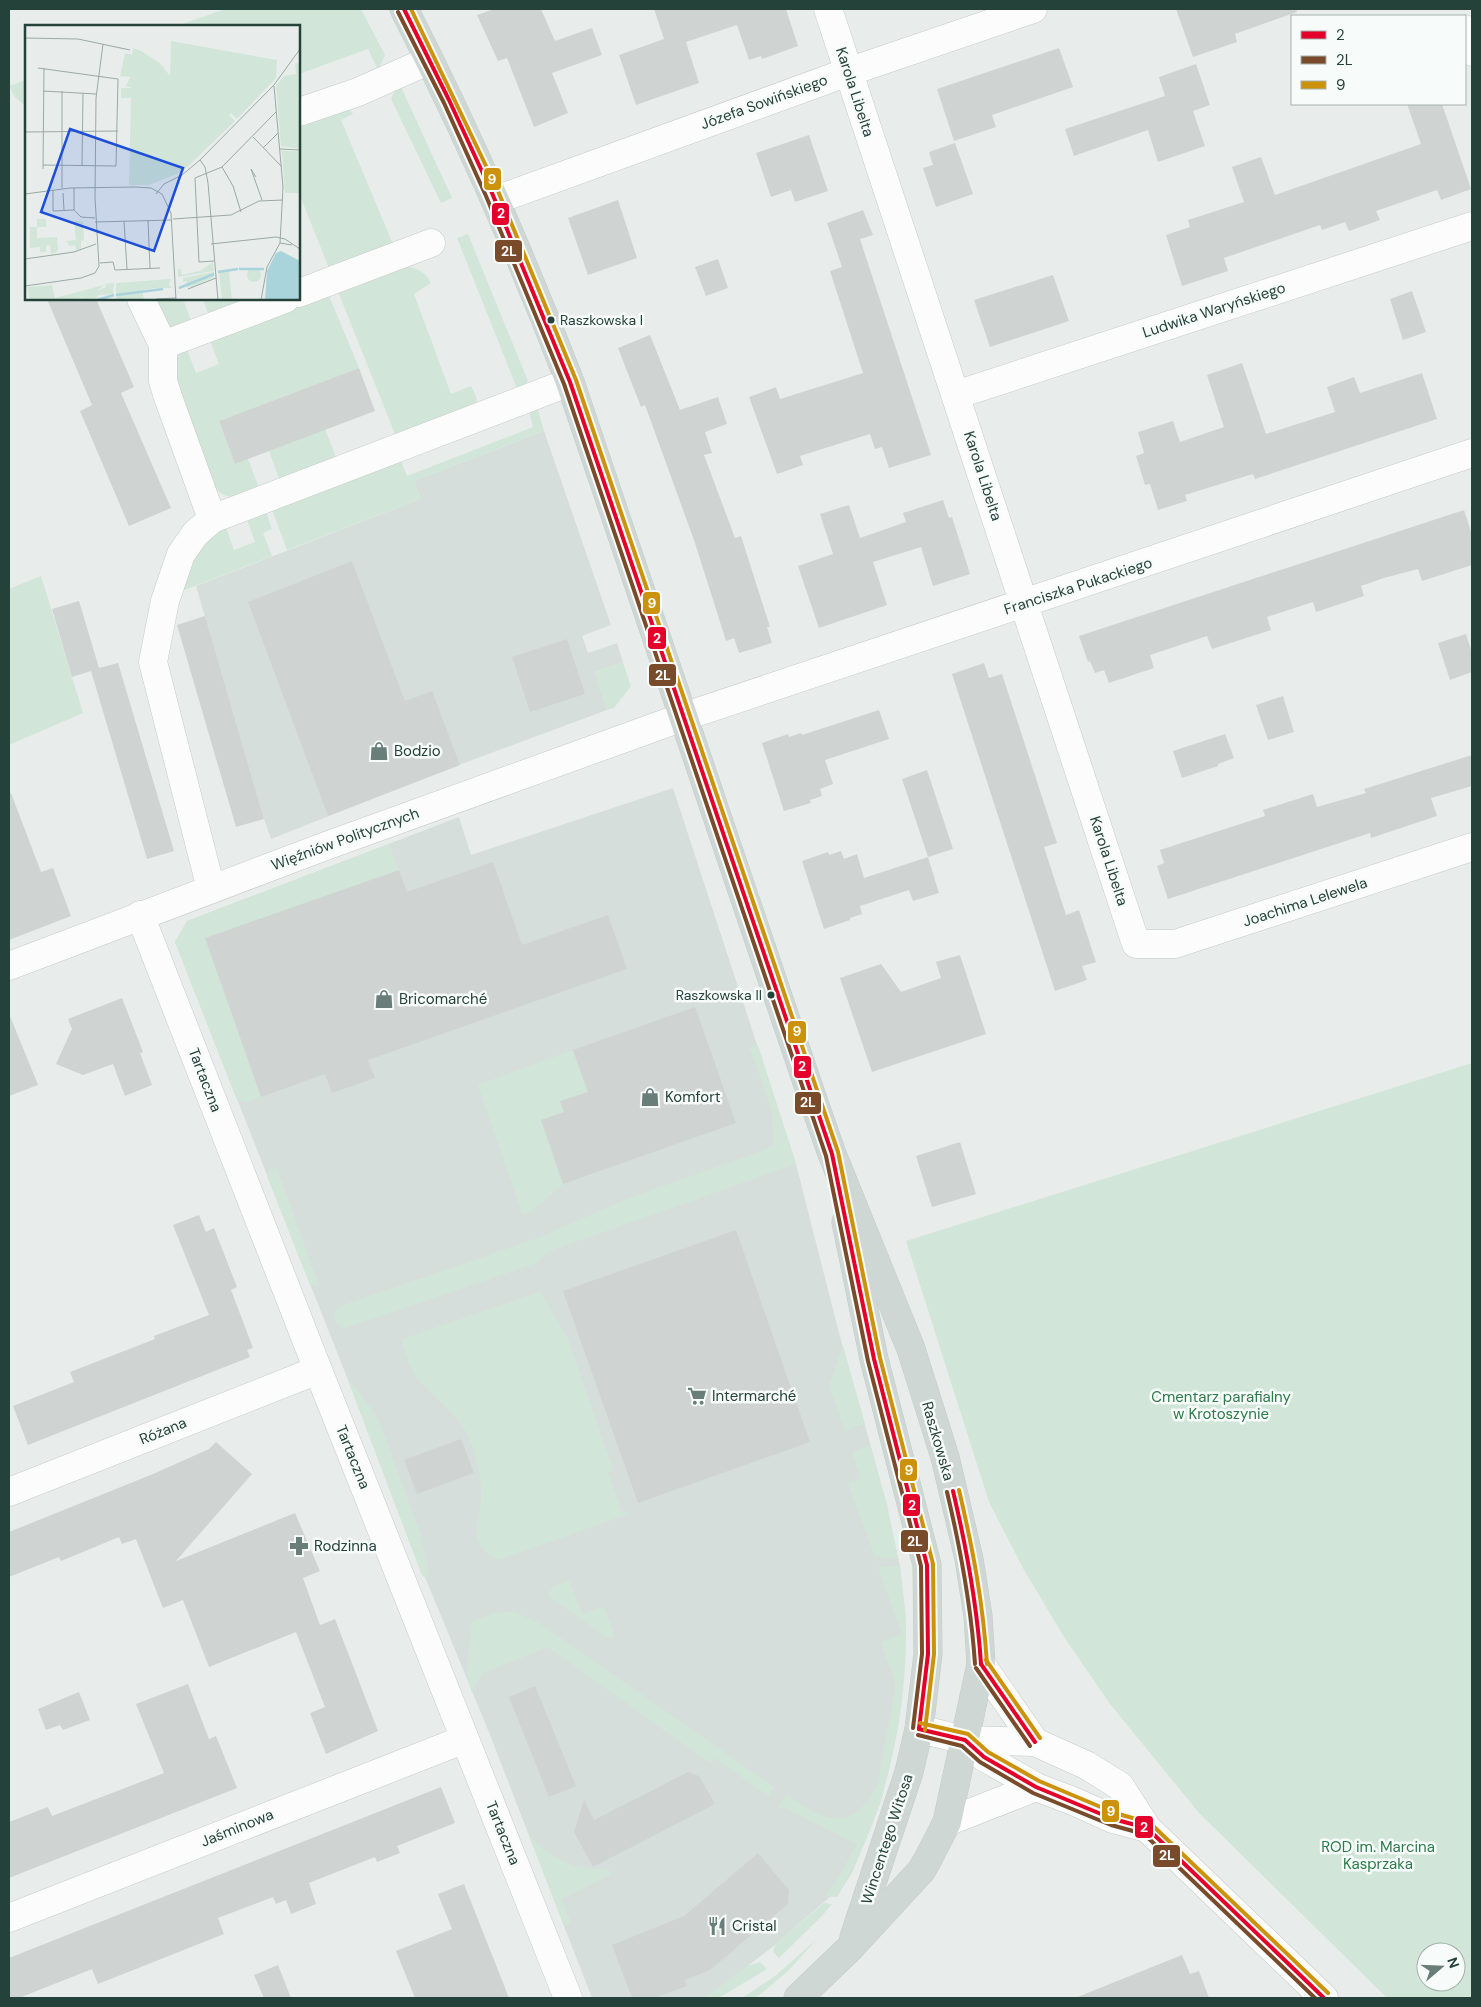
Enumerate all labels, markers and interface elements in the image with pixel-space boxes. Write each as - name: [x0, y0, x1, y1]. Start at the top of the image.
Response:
- legend: [1291, 15, 1466, 105]
- inset map: [25, 25, 300, 300]
- text: 2: [1336, 25, 1345, 45]
- street label: Karola Libelta: [831, 45, 879, 139]
- text: 2L: [1336, 50, 1353, 70]
- street label: Józefa Sowińskiego: [698, 70, 830, 134]
- text: 9: [1336, 75, 1345, 95]
- line badge: 9: [483, 167, 502, 191]
- text: 9: [488, 170, 497, 188]
- line badge: 2: [491, 202, 510, 226]
- text: 2: [497, 204, 505, 222]
- line badge: 2L: [494, 239, 523, 263]
- text: 2L: [501, 242, 517, 260]
- street label: Ludwika Waryńskiego: [1140, 277, 1288, 343]
- place label: Raszkowska I: [560, 311, 643, 329]
- marker: Raszkowska I: [546, 315, 556, 325]
- street label: Karola Libelta: [959, 429, 1007, 523]
- street label: Franciszka Pukackiego: [1001, 553, 1155, 619]
- line badge: 9: [642, 591, 661, 615]
- text: 9: [648, 594, 657, 612]
- line badge: 2: [647, 626, 667, 650]
- text: 2: [653, 629, 661, 647]
- line badge: 2L: [648, 663, 677, 687]
- text: 2L: [655, 666, 671, 684]
- shop icon: Bodzio: [368, 740, 390, 762]
- place label: Bodzio: [394, 741, 441, 761]
- street label: Więźniów Politycznych: [268, 803, 422, 875]
- street label: Karola Libelta: [1085, 814, 1133, 908]
- street label: Joachima Lelewela: [1240, 872, 1370, 932]
- place label: Raszkowska II: [676, 986, 762, 1004]
- shop icon: Bricomarché: [373, 988, 395, 1010]
- place label: Bricomarché: [399, 989, 487, 1009]
- marker: Raszkowska II: [766, 990, 776, 1000]
- line badge: 9: [787, 1020, 807, 1044]
- text: 9: [793, 1022, 802, 1040]
- street label: Tartaczna: [184, 1045, 226, 1115]
- line badge: 2: [793, 1055, 812, 1079]
- text: 2: [798, 1057, 806, 1075]
- shop icon: Komfort: [639, 1086, 661, 1108]
- place label: Komfort: [665, 1087, 721, 1107]
- line badge: 2L: [794, 1091, 822, 1115]
- text: 2L: [800, 1093, 816, 1111]
- supermarket icon: Intermarché: [686, 1385, 708, 1407]
- place label: Intermarché: [712, 1386, 796, 1406]
- park label: Cmentarz parafialny w Krotoszynie: [1151, 1387, 1291, 1424]
- street label: Raszkowska: [917, 1399, 959, 1483]
- street label: Różana: [136, 1413, 190, 1449]
- street label: Tartaczna: [331, 1422, 375, 1492]
- line badge: 9: [899, 1458, 918, 1482]
- text: 9: [905, 1461, 914, 1479]
- line badge: 2: [902, 1493, 921, 1517]
- text: 2: [908, 1496, 916, 1514]
- line badge: 2L: [900, 1529, 929, 1553]
- text: 2L: [907, 1532, 923, 1550]
- pharmacy icon: Rodzinna: [288, 1535, 310, 1557]
- place label: Rodzinna: [314, 1536, 377, 1556]
- street label: Wincentego Witosa: [856, 1771, 918, 1907]
- street label: Tartaczna: [481, 1798, 525, 1868]
- line badge: 9: [1101, 1799, 1120, 1823]
- text: 9: [1107, 1802, 1116, 1820]
- street label: Jaśminowa: [198, 1804, 276, 1852]
- line badge: 2: [1134, 1815, 1154, 1839]
- text: 2: [1140, 1818, 1148, 1836]
- park label: ROD im. Marcina Kasprzaka: [1321, 1837, 1435, 1874]
- line badge: 2L: [1152, 1844, 1181, 1868]
- text: 2L: [1159, 1846, 1175, 1864]
- restaurant icon: Cristal: [706, 1915, 728, 1937]
- place label: Cristal: [732, 1916, 777, 1936]
- north arrow: [1416, 1942, 1466, 1992]
- text: N: [1443, 1955, 1463, 1971]

